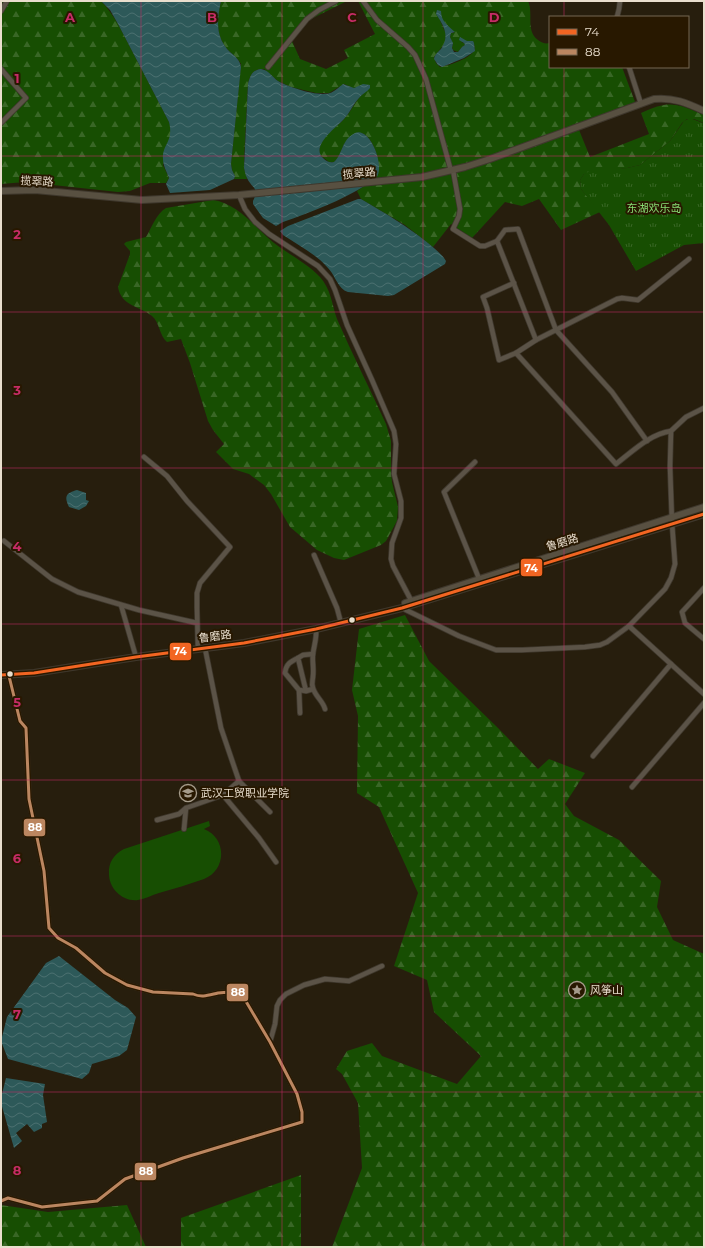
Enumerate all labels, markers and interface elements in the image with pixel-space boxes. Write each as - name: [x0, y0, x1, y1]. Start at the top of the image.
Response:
- text: A: [64, 9, 76, 25]
- text: B: [207, 9, 217, 25]
- text: C: [347, 9, 357, 25]
- text: D: [489, 9, 500, 25]
- legend: [549, 16, 689, 68]
- text: 74: [585, 24, 599, 39]
- text: 88: [585, 44, 601, 59]
- text: 1: [14, 70, 20, 86]
- street label: 揽翠路: [342, 164, 376, 182]
- street label: 揽翠路: [20, 173, 54, 189]
- park label: 东湖欢乐岛: [627, 201, 682, 215]
- text: 2: [13, 226, 21, 242]
- text: 3: [12, 382, 21, 398]
- street label: 鲁磨路: [544, 530, 580, 554]
- text: 4: [13, 538, 22, 554]
- line badge: 74: [520, 558, 543, 577]
- text: 74: [524, 561, 538, 575]
- unlabelled marker: [347, 615, 357, 625]
- street label: 鲁磨路: [198, 627, 232, 645]
- line badge: 74: [169, 642, 192, 661]
- text: 74: [173, 644, 187, 658]
- unlabelled marker: [5, 669, 15, 679]
- text: 5: [13, 694, 21, 710]
- school or university icon: 武汉工贸职业学院: [178, 783, 198, 803]
- place label: 武汉工贸职业学院: [201, 786, 289, 800]
- line badge: 88: [23, 818, 46, 837]
- text: 88: [28, 820, 42, 834]
- text: 6: [13, 850, 22, 866]
- place icon: 风筝山: [567, 980, 587, 1000]
- line badge: 88: [226, 983, 249, 1002]
- place label: 风筝山: [590, 983, 623, 997]
- text: 88: [231, 985, 245, 999]
- text: 7: [13, 1006, 21, 1022]
- text: 8: [13, 1162, 22, 1178]
- line badge: 88: [134, 1162, 157, 1181]
- text: 88: [139, 1164, 153, 1178]

